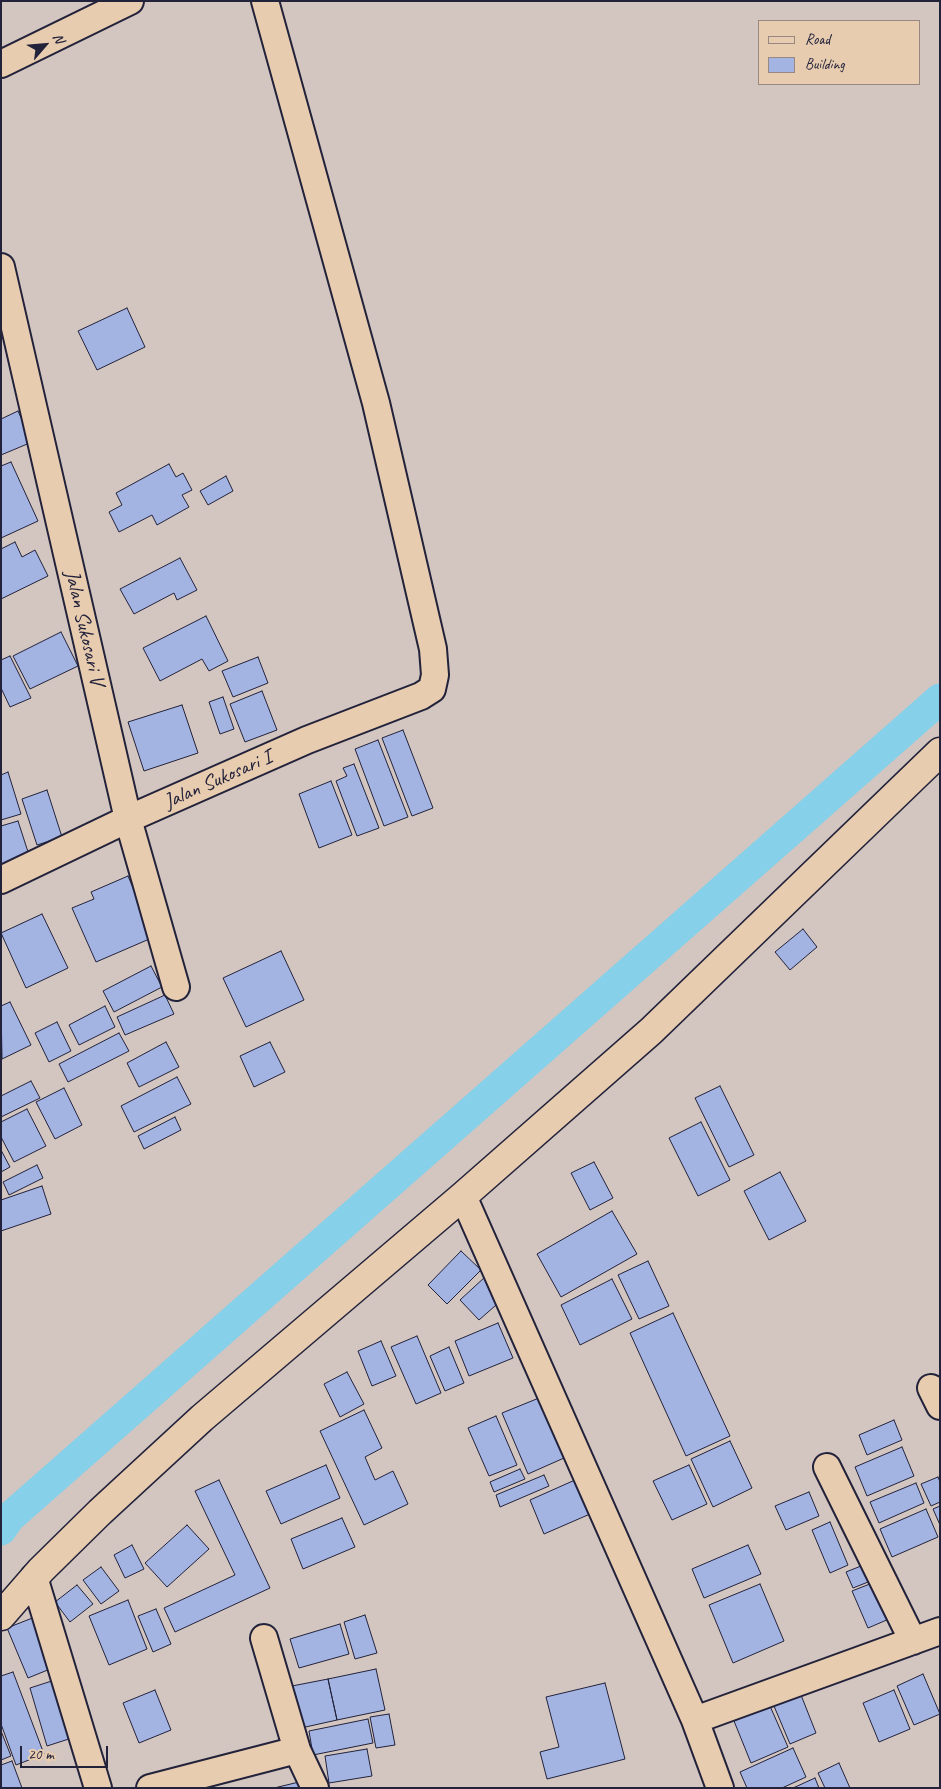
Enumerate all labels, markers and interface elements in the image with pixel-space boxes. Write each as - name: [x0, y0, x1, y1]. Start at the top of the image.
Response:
- north arrow: [20, 20, 70, 70]
- legend: [758, 20, 921, 85]
- text: N: [49, 30, 68, 46]
- text: Road: [805, 30, 830, 49]
- text: Building: [805, 55, 844, 74]
- street label: Jalan Sukosari V: [59, 568, 109, 688]
- street label: Jalan Sukosari I: [160, 745, 276, 815]
- scale bar: [22, 1736, 110, 1768]
- text: 20 m: [28, 1745, 54, 1764]

